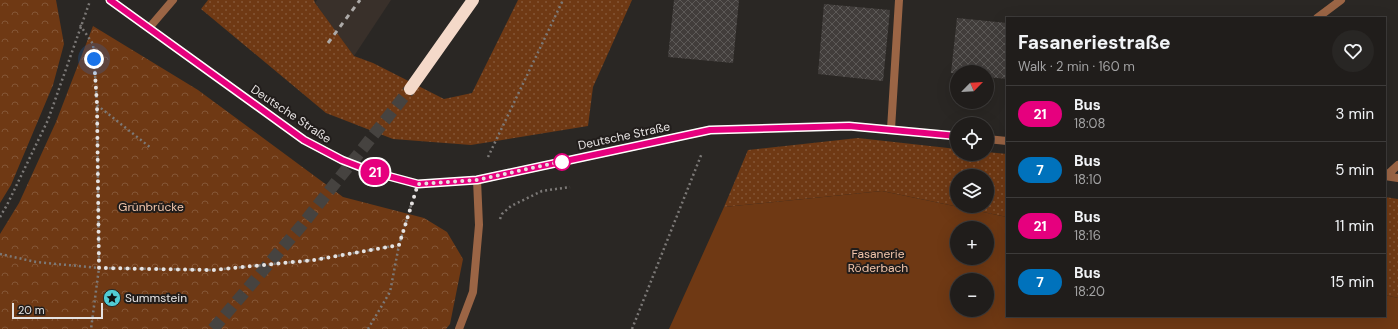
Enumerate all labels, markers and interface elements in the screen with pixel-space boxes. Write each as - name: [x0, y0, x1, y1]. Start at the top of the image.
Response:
- text: Fasaneriestraße: [1018, 30, 1171, 55]
- button: heart: [1332, 30, 1374, 72]
- your location: [84, 49, 104, 69]
- text: Walk · 2 min · 160 m: [1018, 58, 1135, 75]
- north arrow: [950, 65, 994, 109]
- map controls: [950, 65, 994, 317]
- street label: Deutsche Straße: [248, 81, 334, 147]
- text: Bus: [1074, 95, 1101, 115]
- text: 3 min: [1336, 104, 1374, 124]
- text: 21: [1033, 105, 1047, 123]
- text: 18:08: [1074, 115, 1105, 132]
- button: locate: [950, 117, 994, 161]
- street label: Deutsche Straße: [577, 118, 672, 154]
- text: Bus: [1074, 151, 1101, 171]
- unlabelled marker: [553, 153, 571, 171]
- line badge: 21: [357, 159, 393, 185]
- text: 5 min: [1335, 160, 1374, 180]
- text: 7: [1036, 161, 1044, 179]
- text: 21: [368, 163, 382, 181]
- button: layers: [950, 169, 994, 213]
- text: 18:10: [1074, 171, 1102, 188]
- park label: Grünbrücke: [118, 199, 184, 215]
- text: Bus: [1074, 207, 1101, 227]
- text: 11 min: [1335, 216, 1374, 236]
- text: 21: [1033, 217, 1047, 235]
- button: +: [950, 221, 994, 265]
- text: 18:16: [1074, 227, 1101, 244]
- park label: Fasanerie Röderbach: [848, 246, 908, 276]
- text: Bus: [1074, 263, 1101, 283]
- text: 15 min: [1331, 272, 1374, 292]
- button: −: [950, 273, 994, 317]
- text: 7: [1036, 273, 1044, 291]
- text: 18:20: [1074, 283, 1105, 300]
- place icon: Summstein: [102, 288, 122, 308]
- place label: Summstein: [125, 290, 187, 306]
- scale bar: [12, 301, 103, 320]
- text: 20 m: [18, 303, 44, 317]

